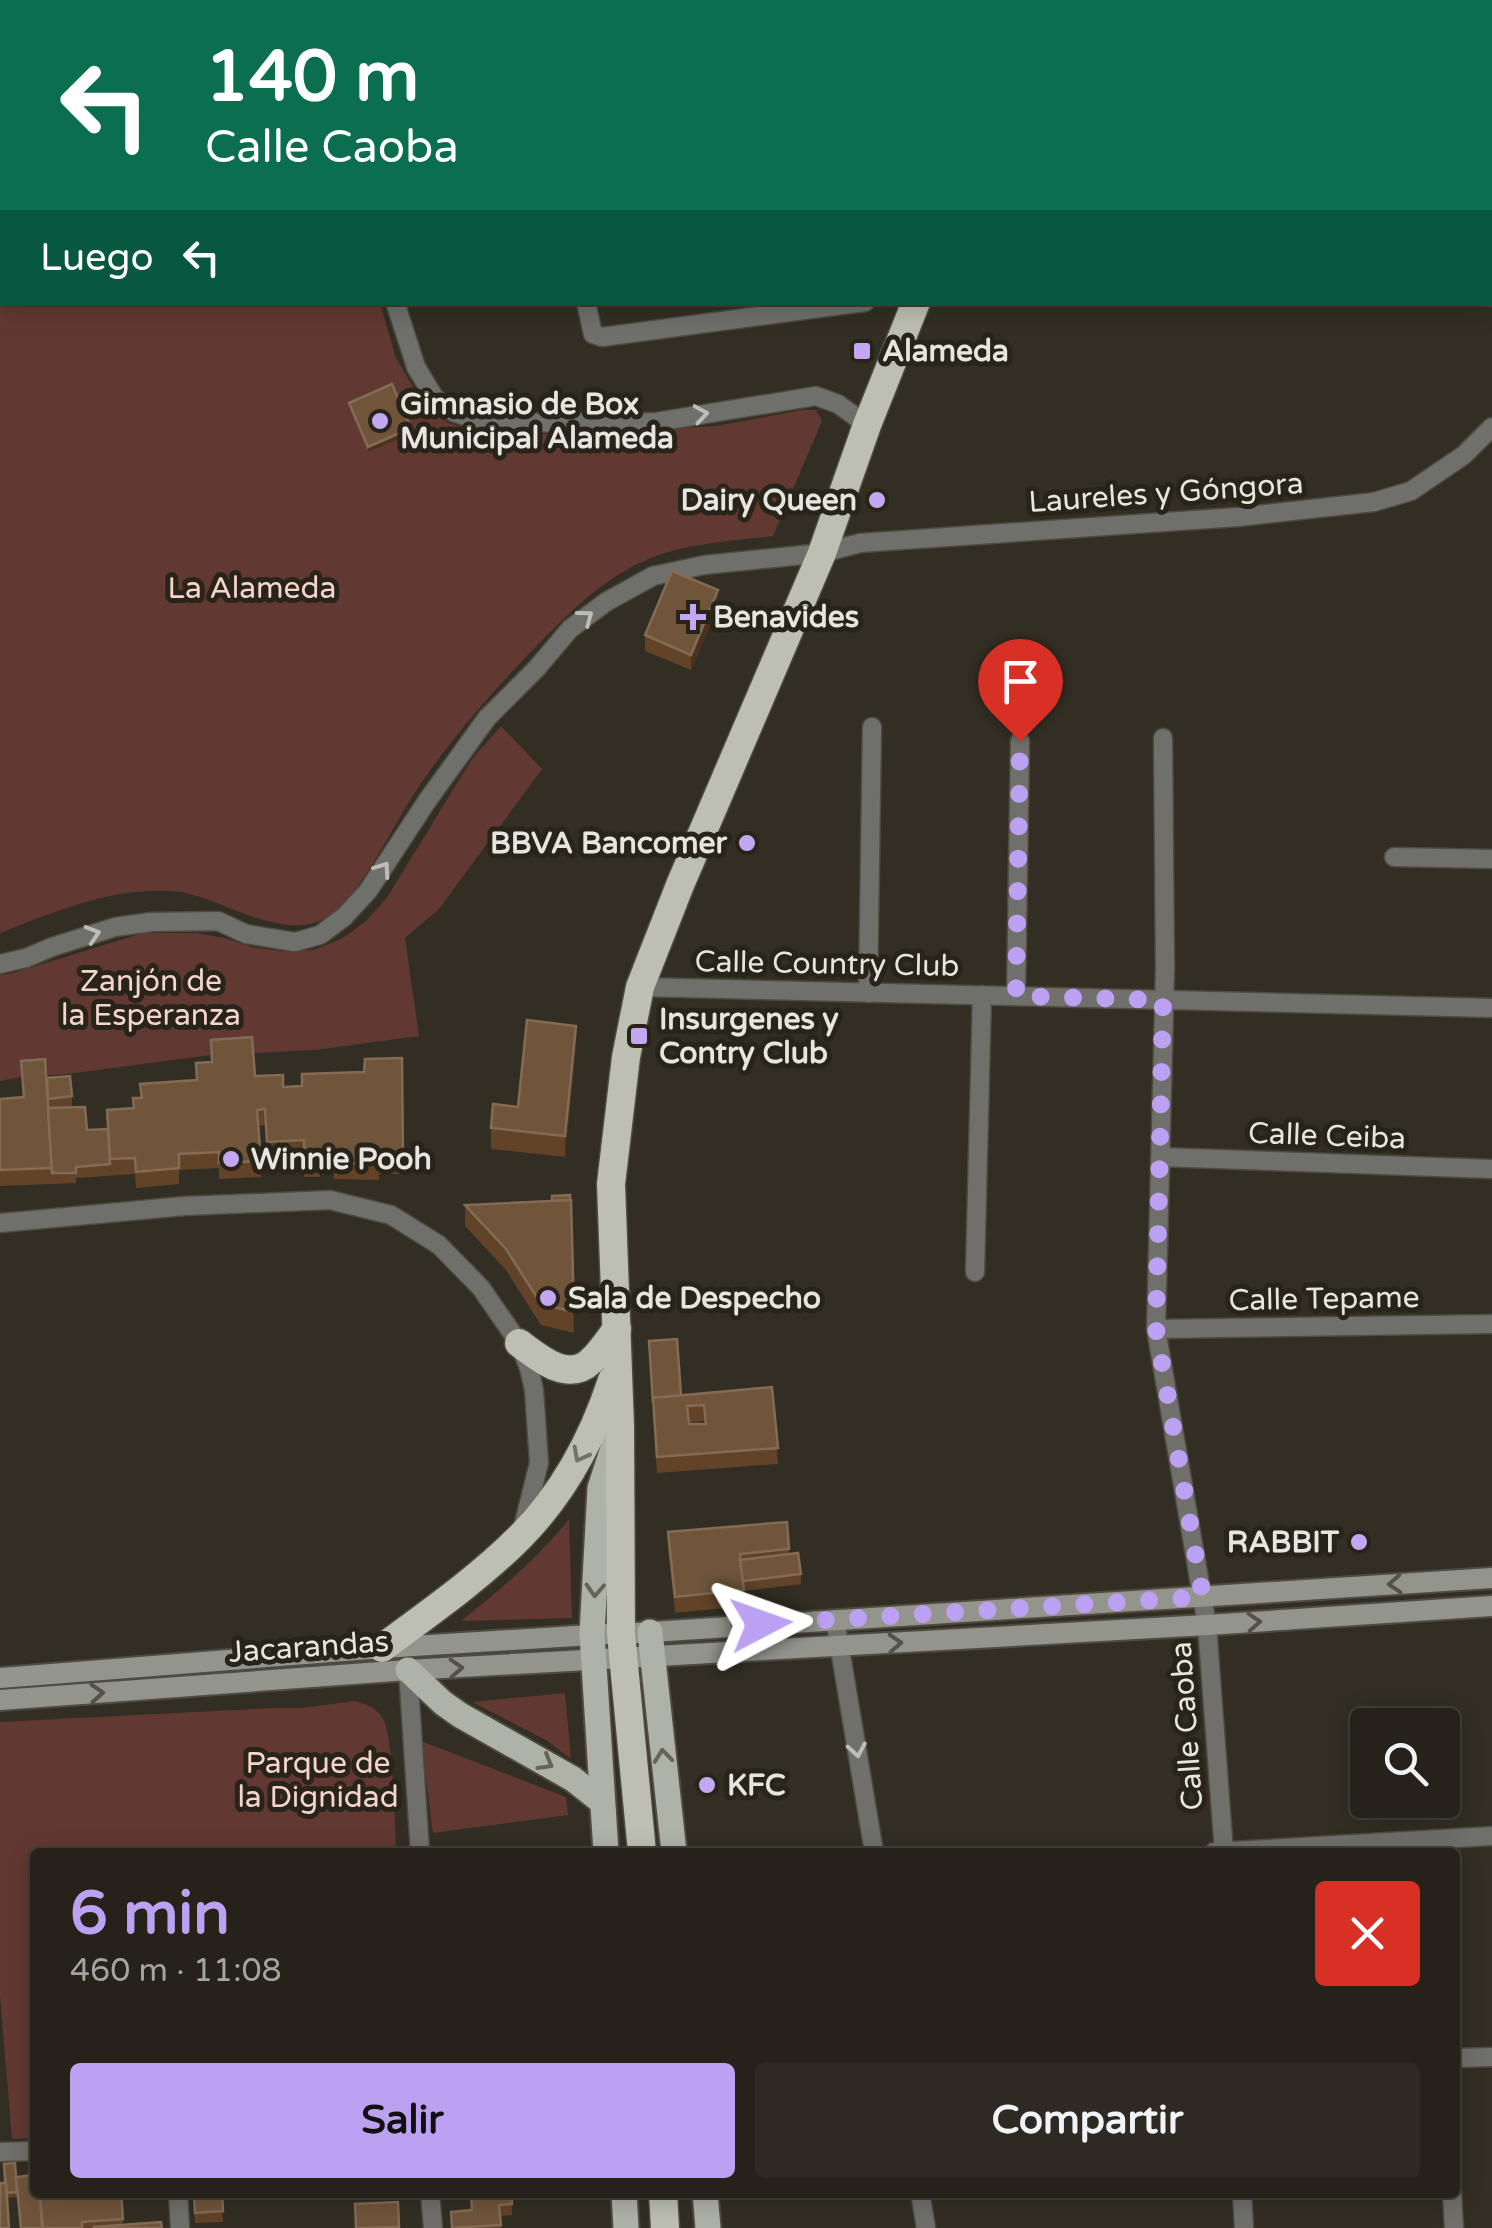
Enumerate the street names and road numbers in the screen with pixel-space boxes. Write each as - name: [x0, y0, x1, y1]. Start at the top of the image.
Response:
- street label: Laureles y Góngora: [1027, 465, 1305, 521]
- street label: Calle Country Club: [694, 943, 960, 985]
- street label: Calle Ceiba: [1247, 1115, 1407, 1157]
- street label: Calle Tepame: [1228, 1279, 1420, 1319]
- street label: Jacarandas: [228, 1623, 390, 1671]
- street label: Calle Caoba: [1163, 1640, 1211, 1812]

